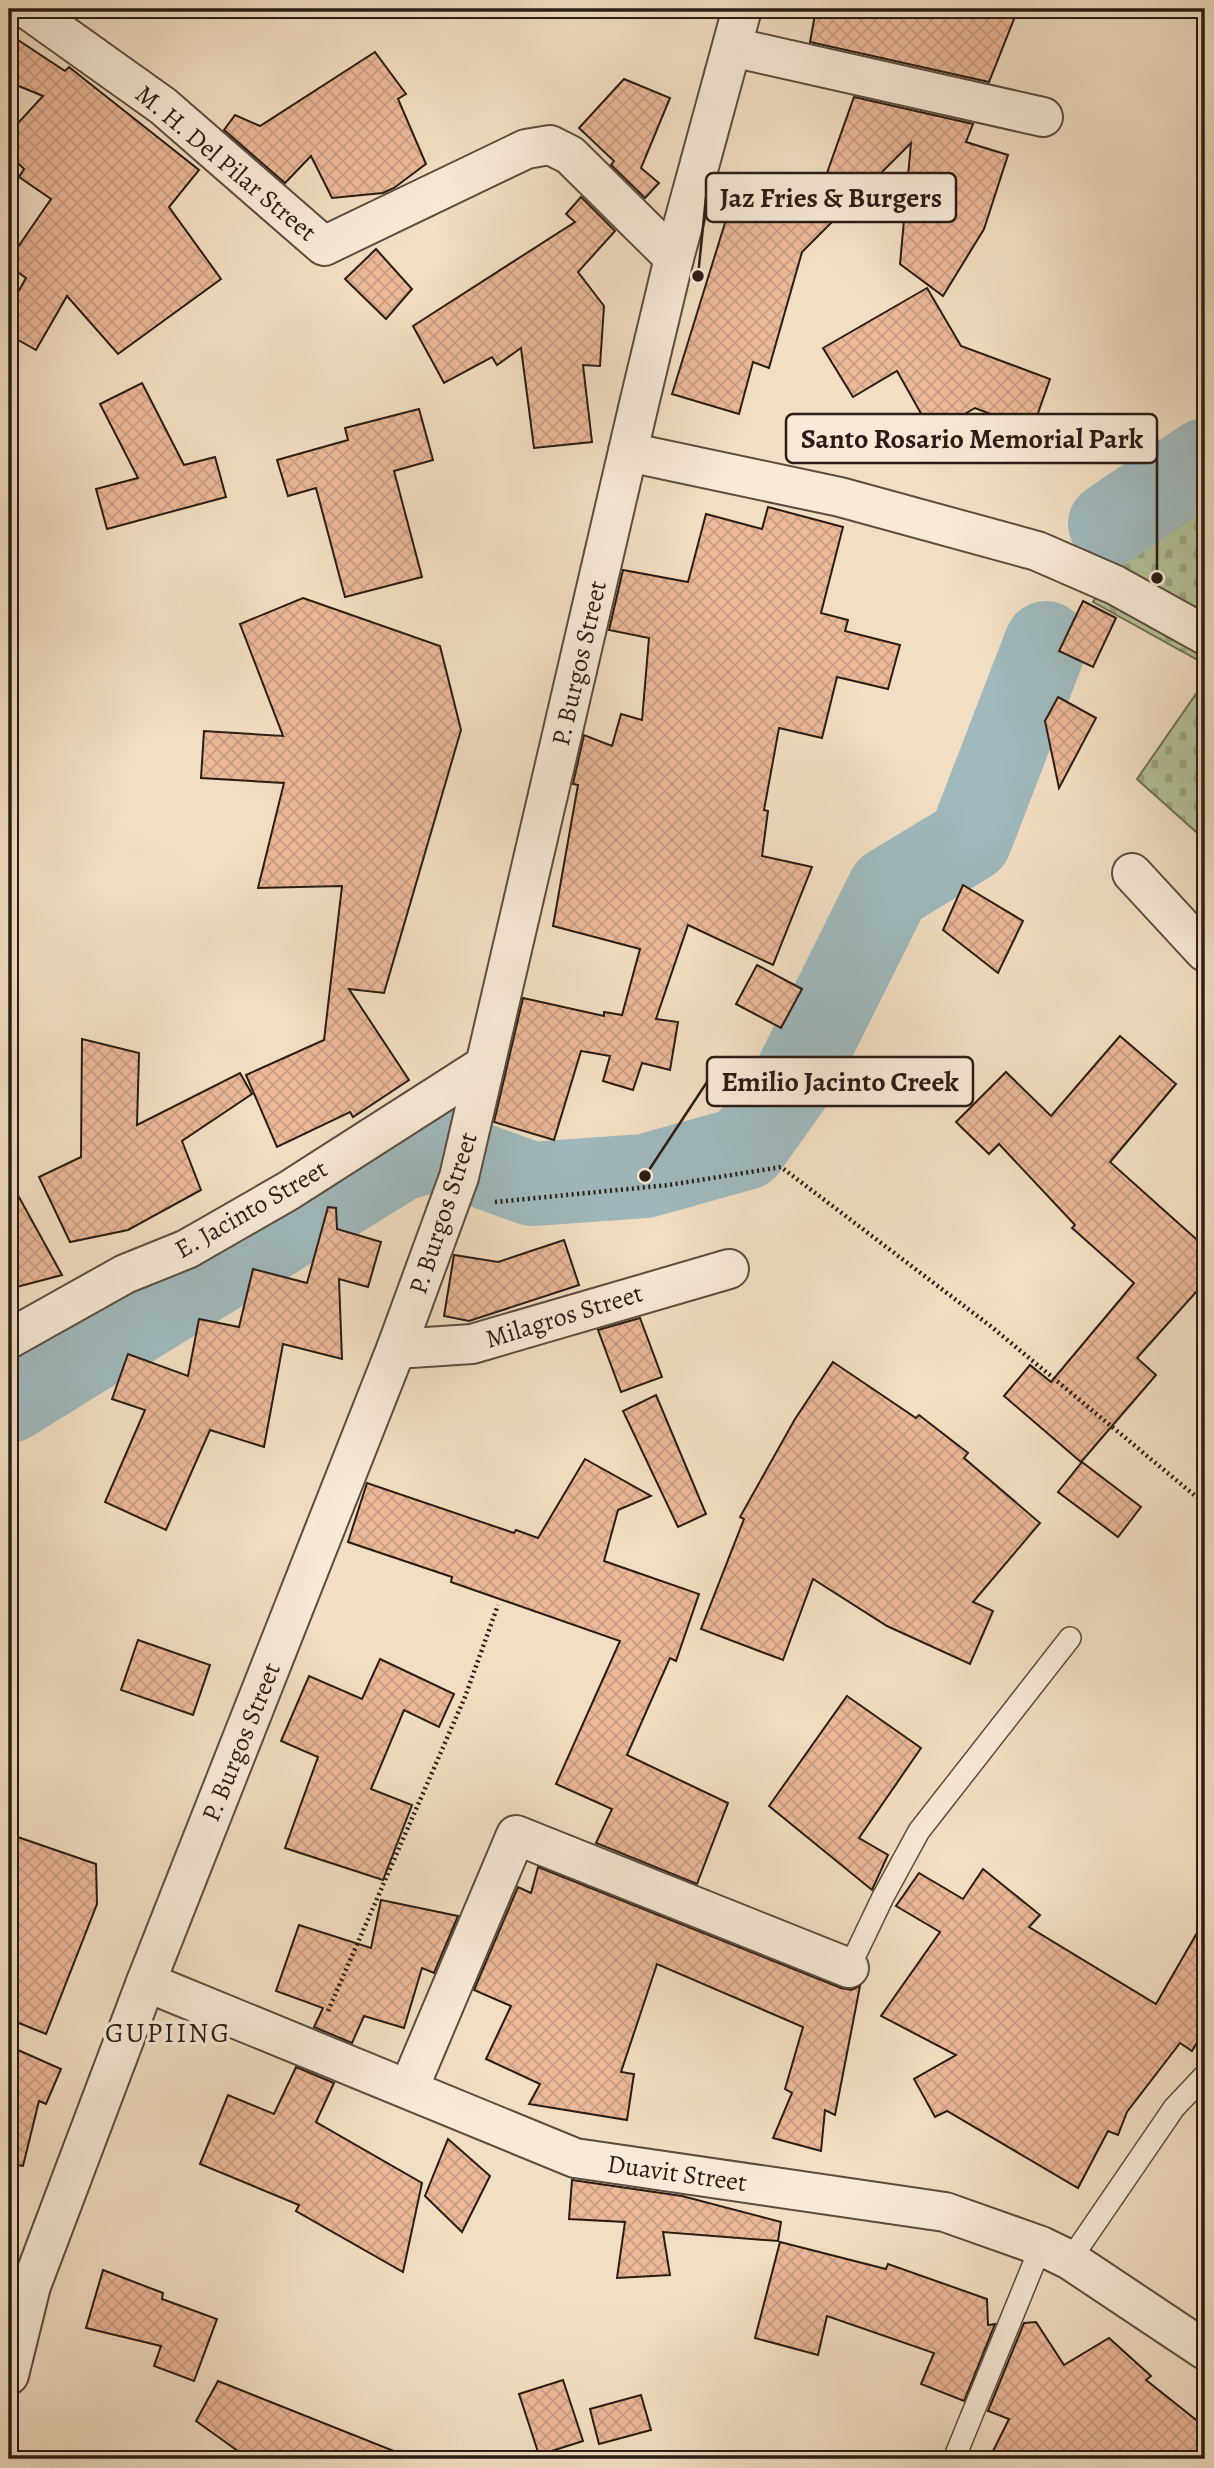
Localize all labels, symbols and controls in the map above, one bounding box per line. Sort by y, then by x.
street label: M. H. Del Pilar Street [128,77,324,249]
callout: Jaz Fries & Burgers [706,173,956,222]
text: Jaz Fries & Burgers [720,179,942,217]
callout: Santo Rosario Memorial Park [786,414,1157,463]
text: Santo Rosario Memorial Park [801,420,1144,458]
street label: P. Burgos Street [543,577,615,749]
callout: Emilio Jacinto Creek [707,1057,973,1106]
text: Emilio Jacinto Creek [721,1063,959,1101]
street label: P. Burgos Street [400,1127,486,1299]
street label: E. Jacinto Street [168,1151,334,1267]
street label: Milagros Street [481,1275,647,1357]
street label: P. Burgos Street [193,1657,289,1827]
district label: GUPIING [105,2014,231,2052]
street label: Duavit Street [605,2146,749,2200]

